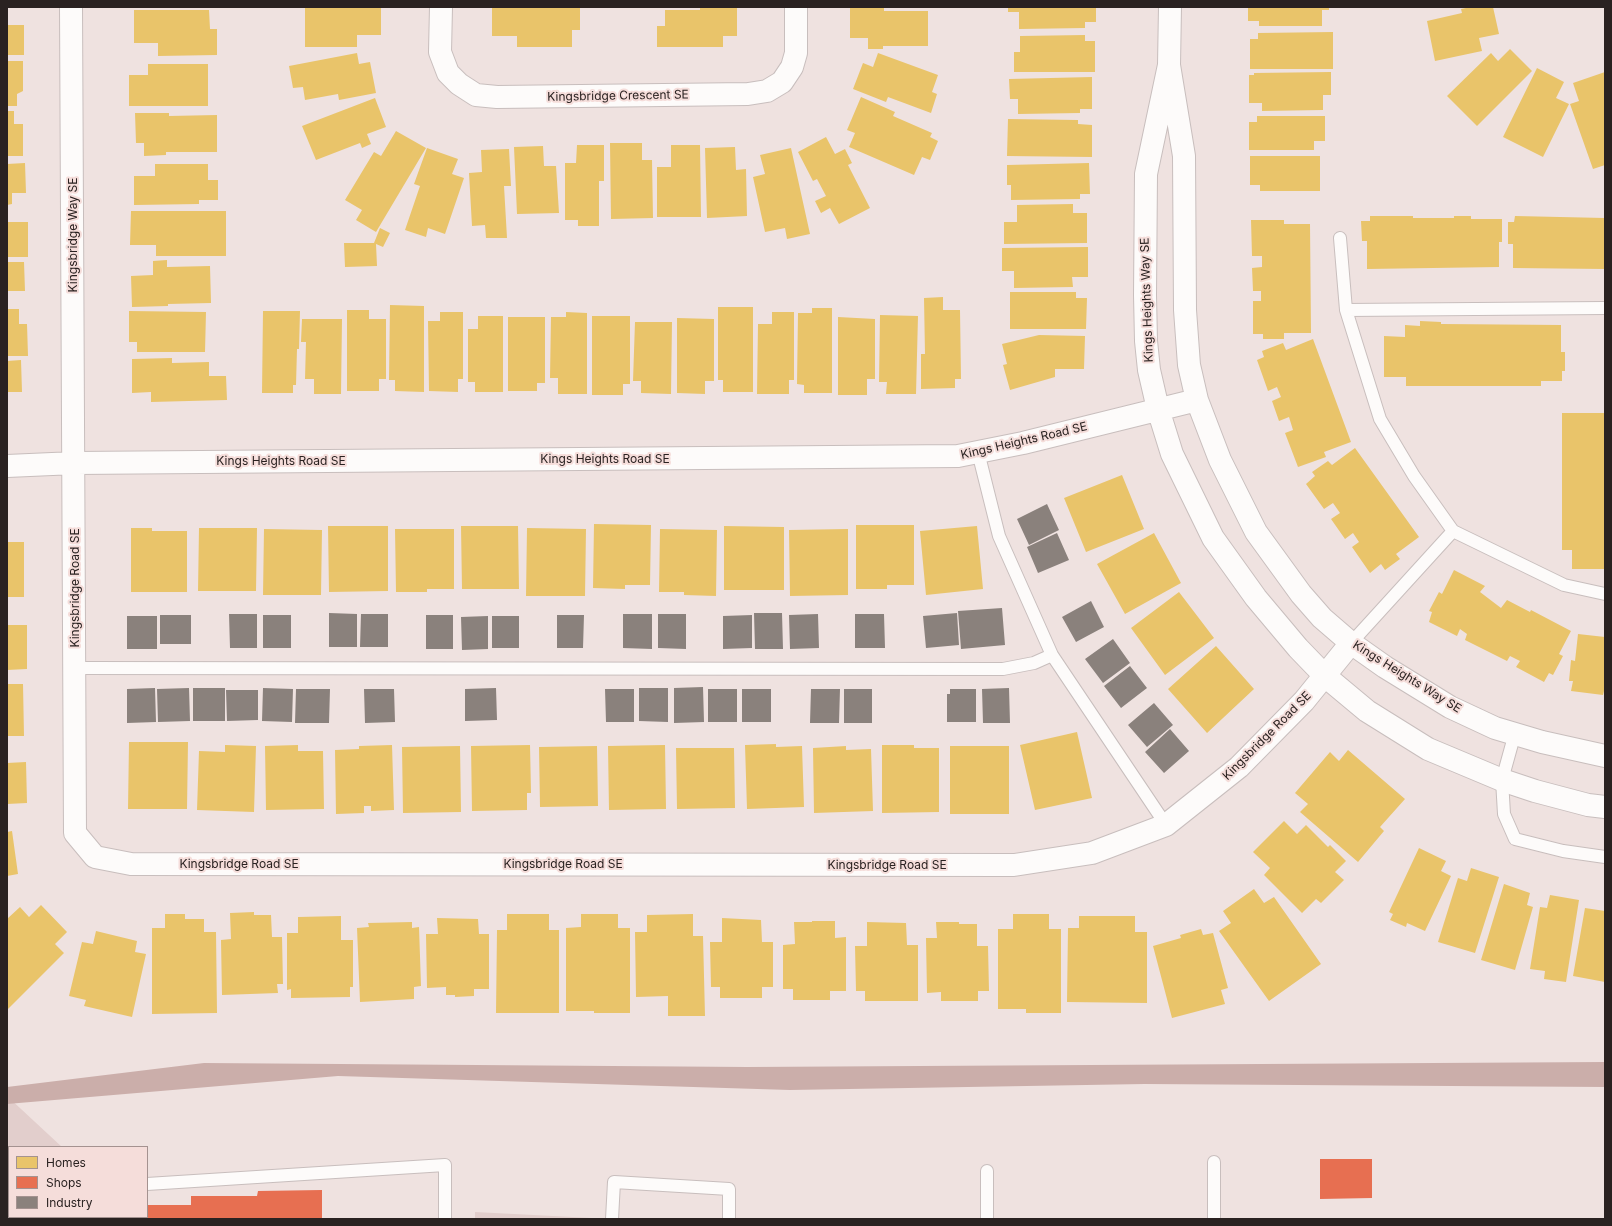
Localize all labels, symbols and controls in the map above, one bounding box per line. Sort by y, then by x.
street label: Kingsbridge Crescent SE [547,88,689,104]
street label: Kingsbridge Way SE [66,178,80,292]
street label: Kings Heights Way SE [1138,237,1156,363]
street label: Kings Heights Road SE [959,419,1089,463]
street label: Kings Heights Road SE [540,452,670,466]
street label: Kings Heights Road SE [216,454,346,468]
street label: Kingsbridge Road SE [68,528,82,648]
street label: Kings Heights Way SE [1350,638,1464,716]
street label: Kingsbridge Road SE [1220,689,1314,783]
street label: Kingsbridge Road SE [179,857,299,871]
street label: Kingsbridge Road SE [503,857,623,871]
street label: Kingsbridge Road SE [827,858,947,872]
legend [8,1146,148,1218]
text: Homes [46,1155,86,1170]
text: Shops [46,1175,82,1190]
text: Industry [46,1195,92,1210]

